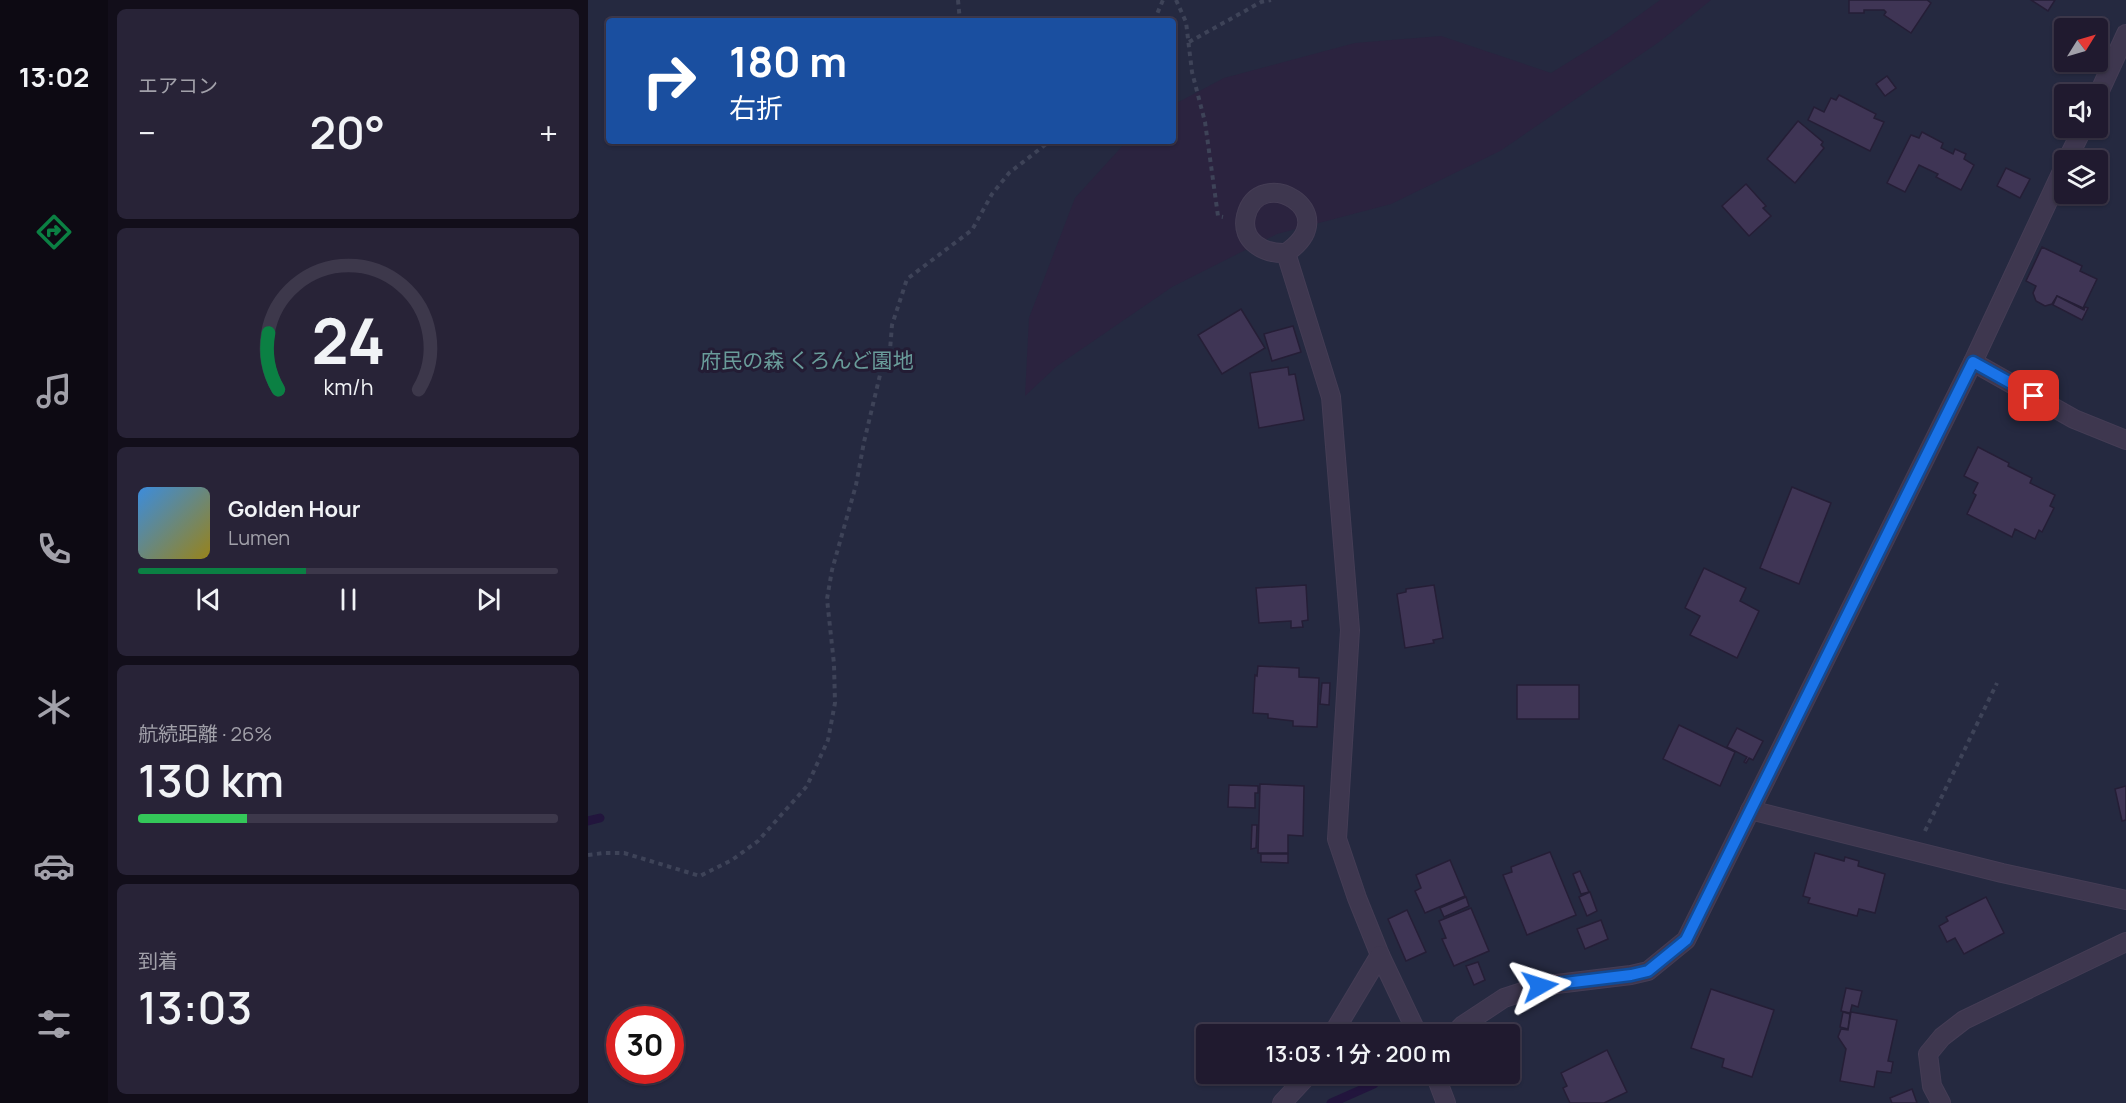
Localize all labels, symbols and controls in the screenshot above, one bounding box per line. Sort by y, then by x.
north arrow [2054,18,2108,72]
map controls [2054,18,2108,204]
text: 180 m [729,32,847,90]
icon: right [630,42,708,120]
text: 13:02 [19,58,89,95]
text: エアコン [138,72,218,99]
button: sound [2054,84,2108,138]
text: 右折 [729,89,783,126]
text: 20° [310,101,385,163]
text: − [138,110,156,155]
text: + [539,110,558,155]
button: layers [2054,150,2108,204]
icon: directions [33,211,75,253]
text: 24 [311,297,385,383]
park label: 府民の森 くろんど園地 [700,346,914,374]
icon: music [33,370,75,412]
pin [2008,370,2059,421]
text: km/h [323,372,373,401]
icon: arrive [2017,379,2050,412]
text: Golden Hour [228,494,361,524]
text: Lumen [228,524,290,551]
icon: phone [33,528,75,570]
icon: previous [192,583,225,616]
icon: pause [332,583,365,616]
icon: next [472,583,505,616]
icon: climate [33,686,75,728]
text: 航続距離 · 26% [138,720,272,747]
text: 130 km [138,749,284,811]
icon: car [33,845,75,887]
text: 到着 [138,947,178,974]
position arrow [1508,954,1572,1018]
text: 13:03 [138,976,252,1038]
icon: filters [33,1003,75,1045]
speed limit sign: 30 [606,1006,684,1084]
text: 13:03 · 1 分 · 200 m [1265,1039,1451,1069]

